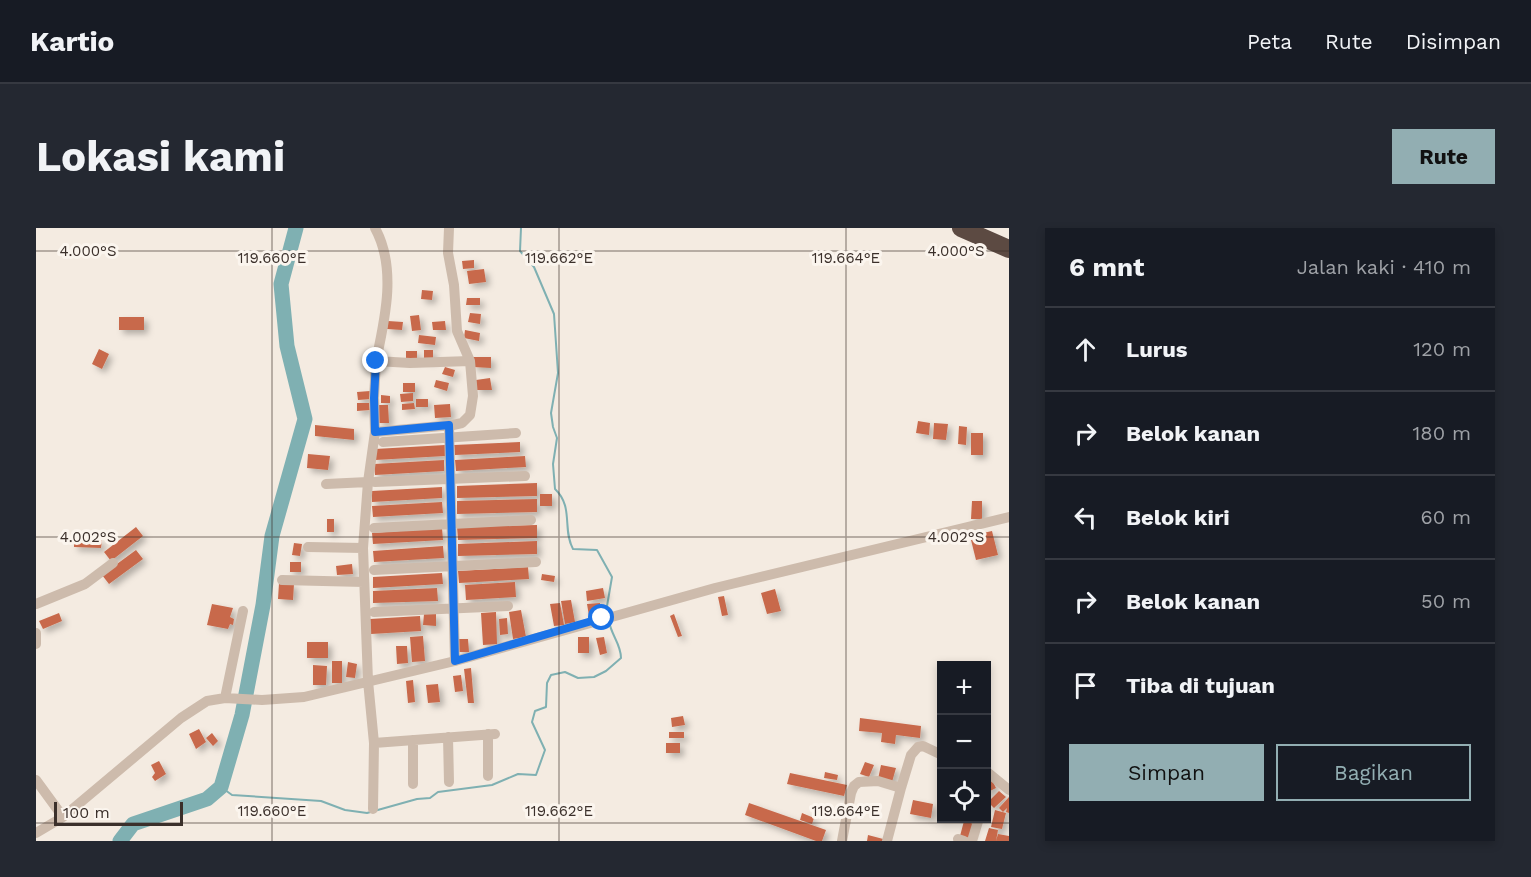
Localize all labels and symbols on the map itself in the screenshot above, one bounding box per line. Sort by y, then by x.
text: 4.000°S [59,242,117,260]
text: 4.000°S [927,242,985,260]
text: 119.660°E [238,249,306,267]
text: 119.662°E [525,249,593,267]
text: 119.664°E [812,249,880,267]
route end [362,347,388,373]
text: 4.002°S [60,528,116,546]
text: 4.002°S [928,528,984,546]
route start [588,604,614,630]
scale bar [54,799,183,826]
text: 119.660°E [238,802,306,820]
text: 119.662°E [525,802,593,820]
text: 119.664°E [812,802,880,820]

